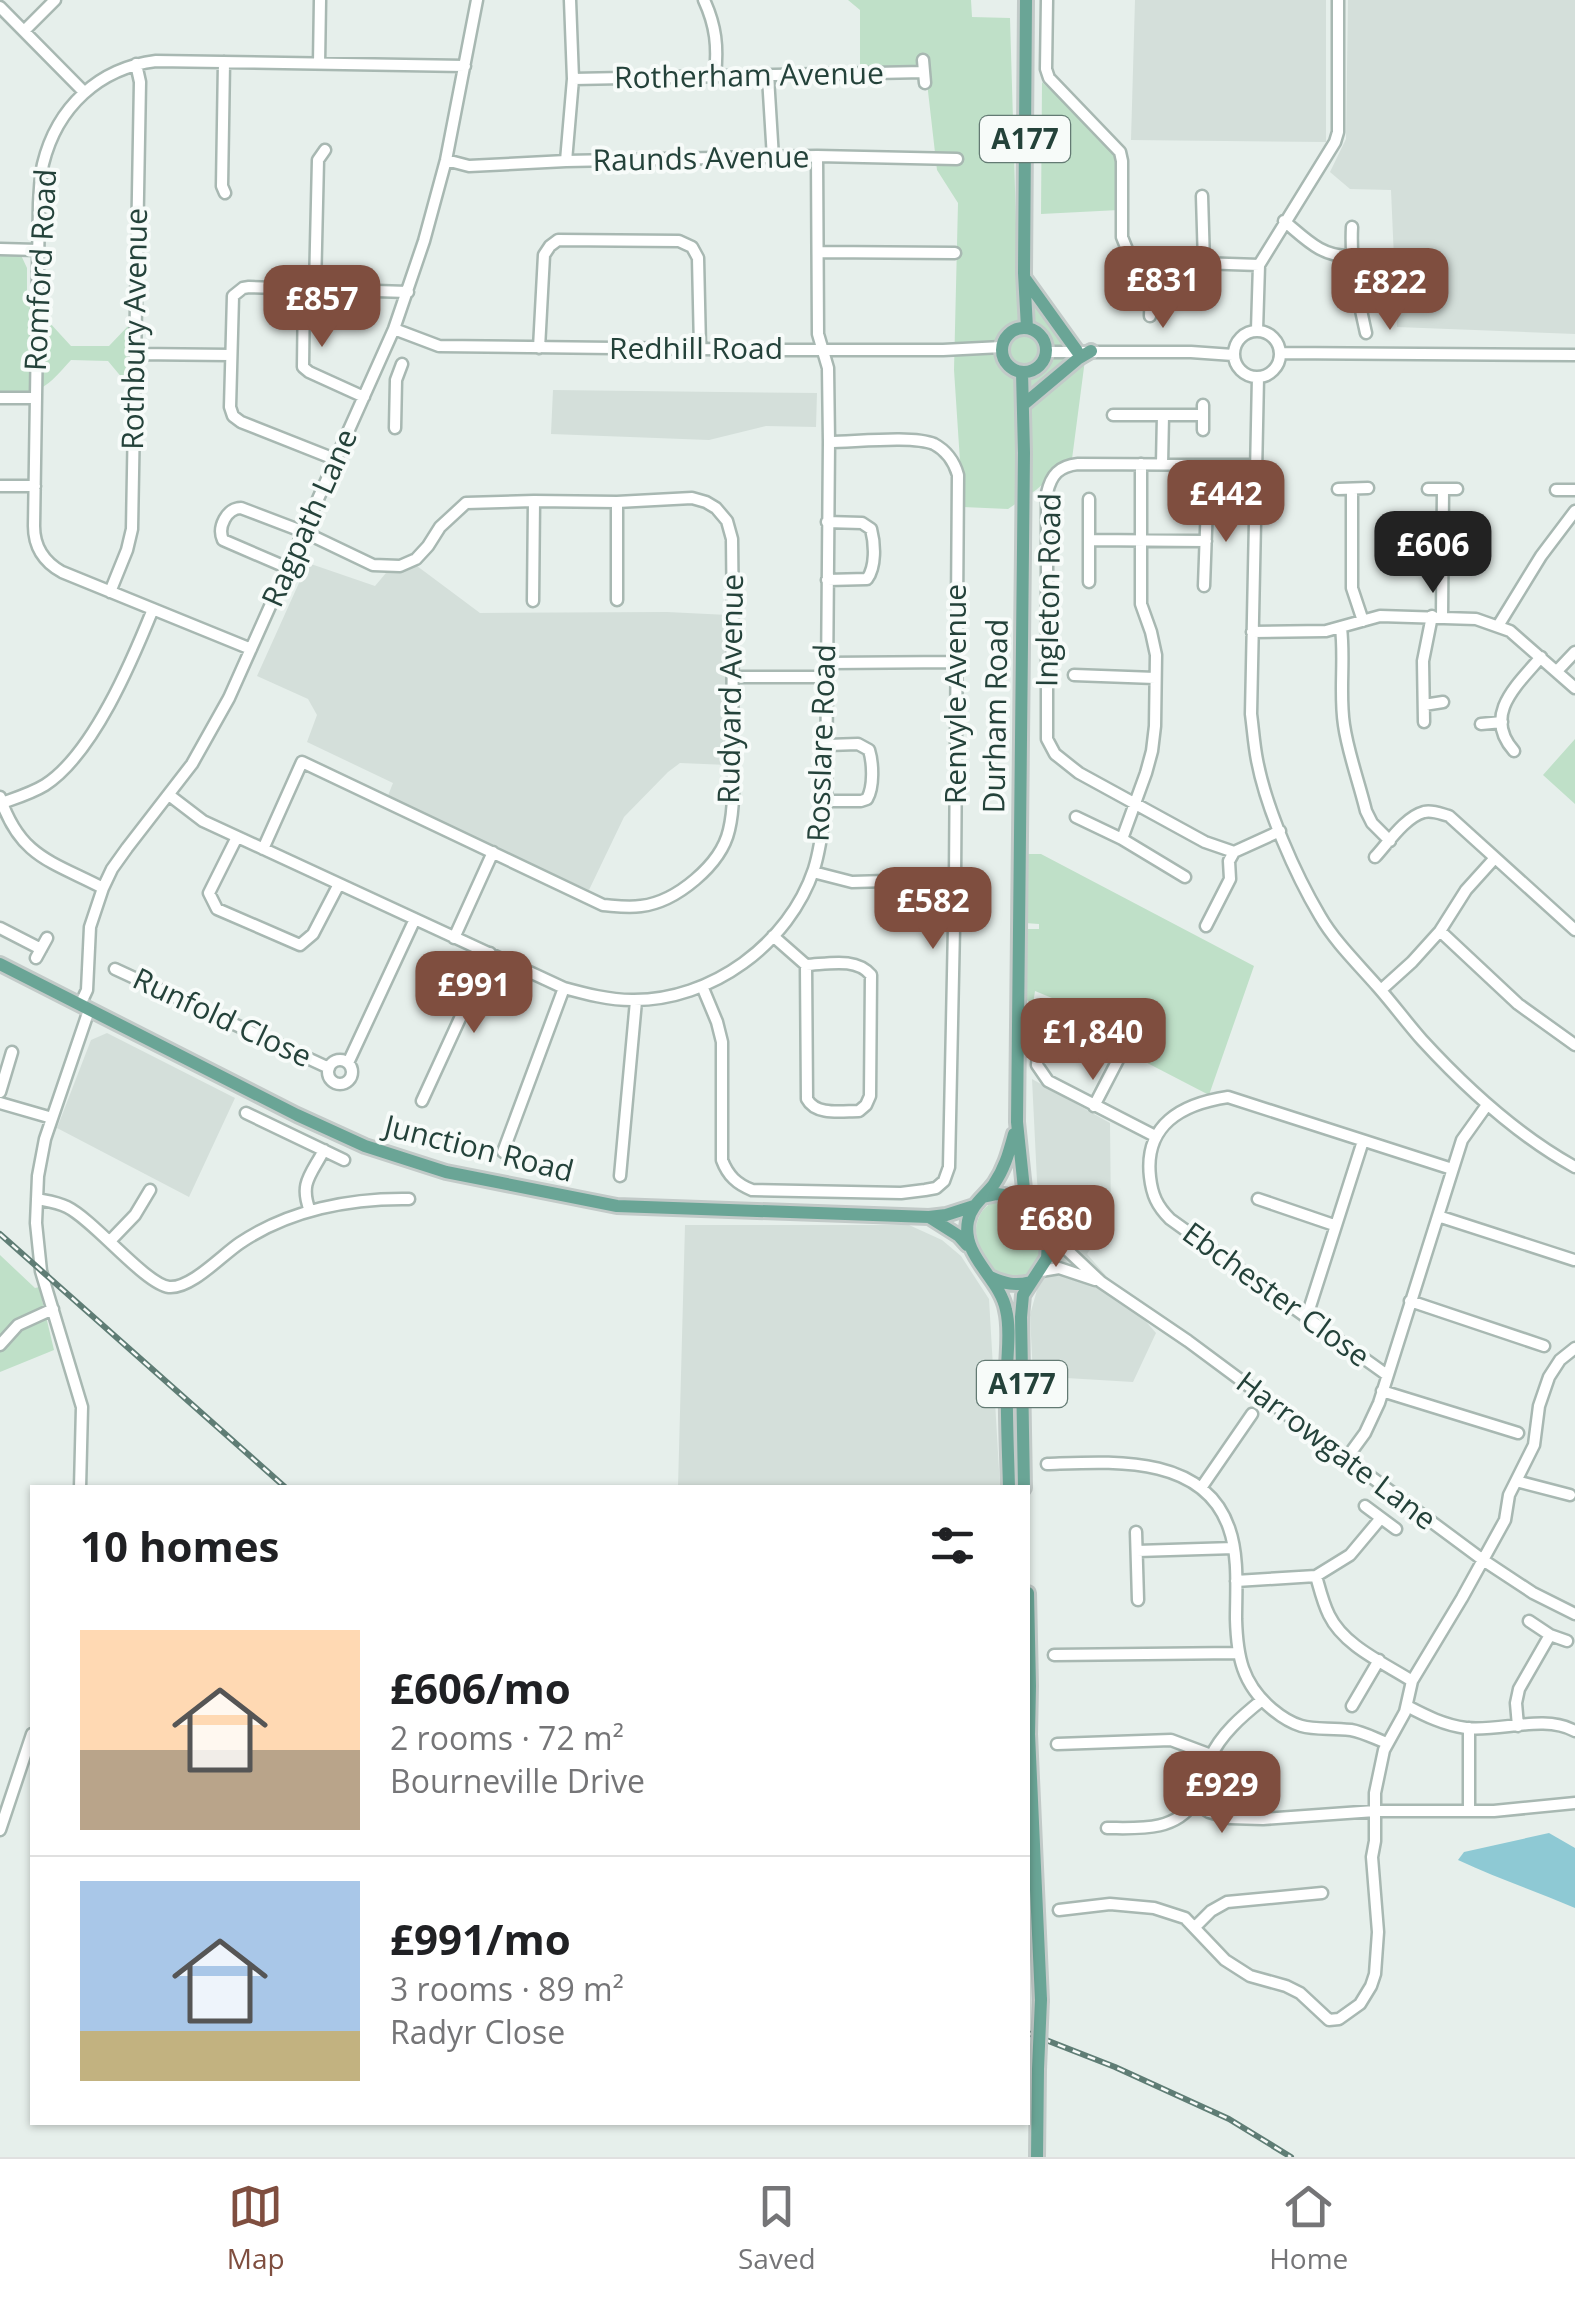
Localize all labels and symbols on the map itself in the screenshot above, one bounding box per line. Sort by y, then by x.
street label: Rotherham Avenue [614,52,884,97]
road number: A177 [980,116,1070,162]
street label: Raunds Avenue [592,135,810,180]
street label: Romford Road [14,168,65,372]
street label: Rothbury Avenue [111,208,156,450]
pin: £831 [1104,246,1222,331]
pin: £822 [1331,248,1449,333]
pin: £857 [263,265,381,350]
street label: Redhill Road [609,327,783,368]
street label: Ragpath Lane [251,422,366,613]
pin: £442 [1167,460,1285,545]
street label: Ingleton Road [1025,493,1070,687]
pin: £606 [1374,511,1492,596]
street label: Rudyard Avenue [707,574,752,804]
street label: Renvyle Avenue [934,584,975,804]
street label: Durham Road [972,618,1017,814]
street label: Rosslare Road [797,643,844,843]
pin: £582 [874,867,992,952]
pin: £991 [415,951,533,1036]
street label: Runfold Close [127,957,319,1076]
pin: £1,840 [1012,998,1174,1083]
street label: Junction Road [378,1104,578,1191]
pin: £680 [997,1185,1115,1270]
street label: Ebchester Close [1175,1212,1379,1376]
road number: A177 [977,1361,1067,1407]
street label: Harrowgate Lane [1229,1361,1445,1539]
pin: £929 [1163,1751,1281,1836]

